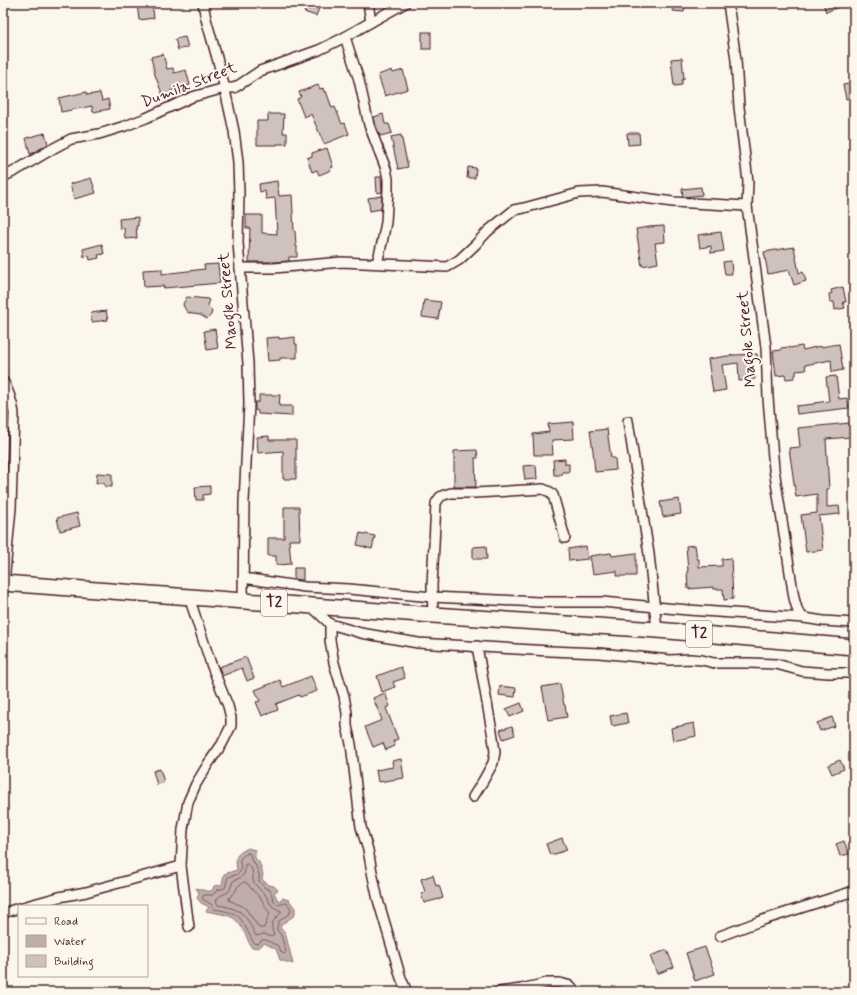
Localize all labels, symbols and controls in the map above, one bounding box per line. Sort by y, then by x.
street label: Dumila Street [138,57,240,113]
street label: Maogle Street [213,251,244,350]
street label: Magole Street [732,289,763,388]
road number: T2 [261,590,287,616]
road number: T2 [686,621,712,647]
legend [18,905,148,977]
text: Road [54,914,78,930]
text: Water [54,934,86,950]
text: Building [54,954,94,971]

